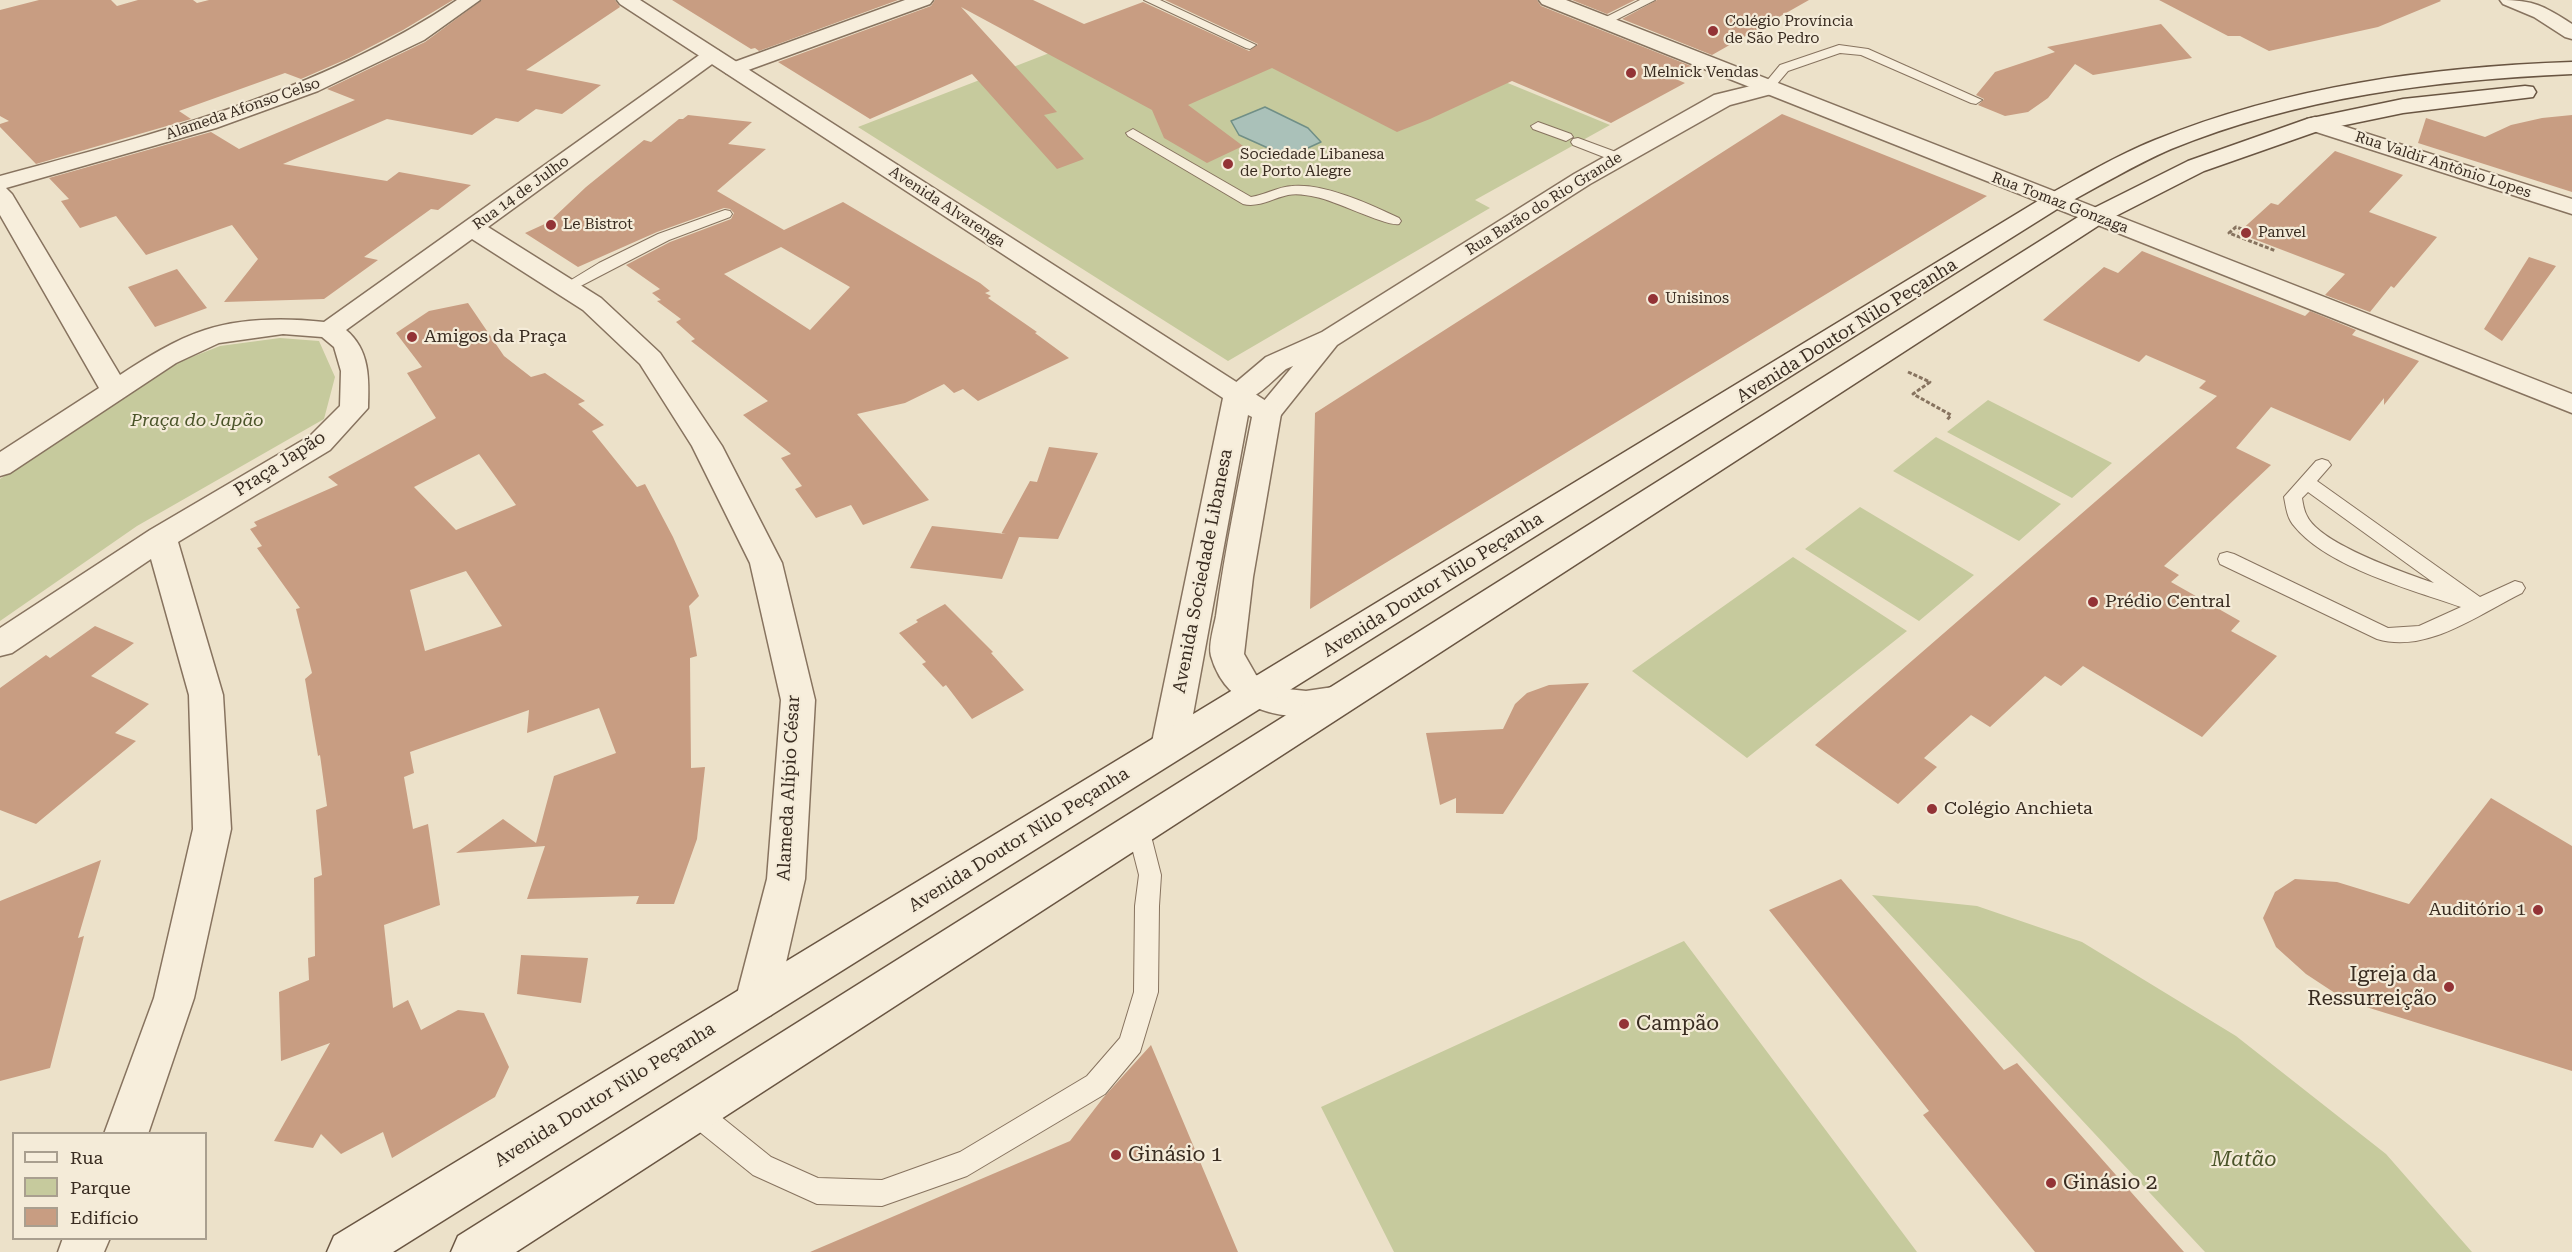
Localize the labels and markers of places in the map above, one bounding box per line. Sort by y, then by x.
place label: Colégio Província de São Pedro [1725,13,1853,48]
marker: Colégio Província de São Pedro [1706,24,1720,38]
place label: Melnick Vendas [1643,64,1758,82]
marker: Melnick Vendas [1624,66,1638,80]
place label: Sociedade Libanesa de Porto Alegre [1240,146,1384,181]
marker: Sociedade Libanesa de Porto Alegre [1221,157,1235,171]
place label: Le Bistrot [563,216,633,234]
marker: Le Bistrot [544,218,558,232]
place label: Panvel [2258,224,2306,242]
marker: Panvel [2239,226,2253,240]
place label: Unisinos [1665,290,1729,308]
marker: Unisinos [1646,292,1660,306]
place label: Amigos da Praça [424,326,567,348]
marker: Amigos da Praça [405,330,419,344]
place label: Prédio Central [2105,591,2230,613]
marker: Prédio Central [2086,595,2100,609]
place label: Colégio Anchieta [1944,798,2093,820]
marker: Colégio Anchieta [1925,802,1939,816]
place label: Auditório 1 [2429,899,2526,921]
marker: Auditório 1 [2531,903,2545,917]
place label: Igreja da Ressurreição [2307,962,2437,1012]
marker: Igreja da Ressurreição [2442,980,2456,994]
place label: Campão [1636,1011,1719,1037]
marker: Campão [1617,1017,1631,1031]
place label: Ginásio 1 [1128,1142,1222,1168]
marker: Ginásio 1 [1109,1148,1123,1162]
place label: Ginásio 2 [2063,1170,2157,1196]
marker: Ginásio 2 [2044,1176,2058,1190]

